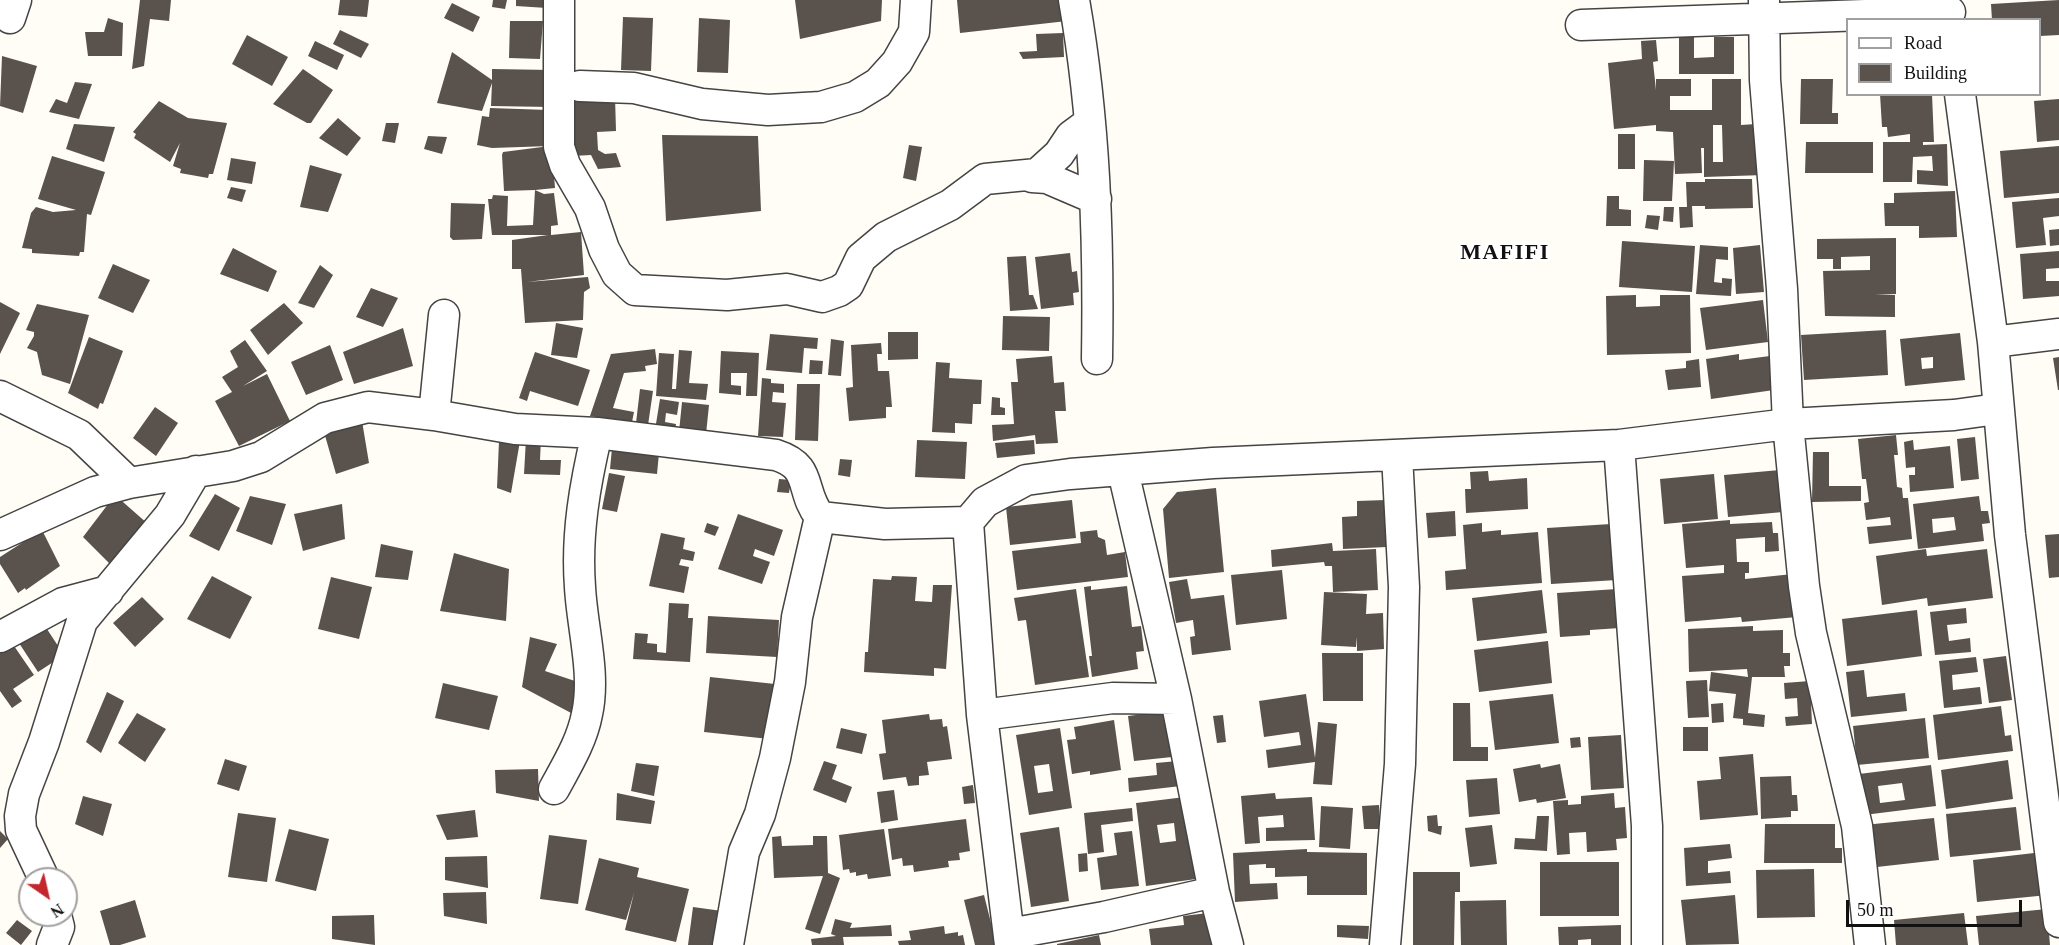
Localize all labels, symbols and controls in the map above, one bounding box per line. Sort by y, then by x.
legend [1846,18,2041,96]
text: Road [1904,33,1942,53]
text: Building [1904,63,1967,83]
district label: MAFIFI [1460,240,1550,266]
north arrow [18,867,78,927]
scale bar [1849,888,2024,926]
text: N [48,900,67,921]
text: 50 m [1857,900,1894,920]

